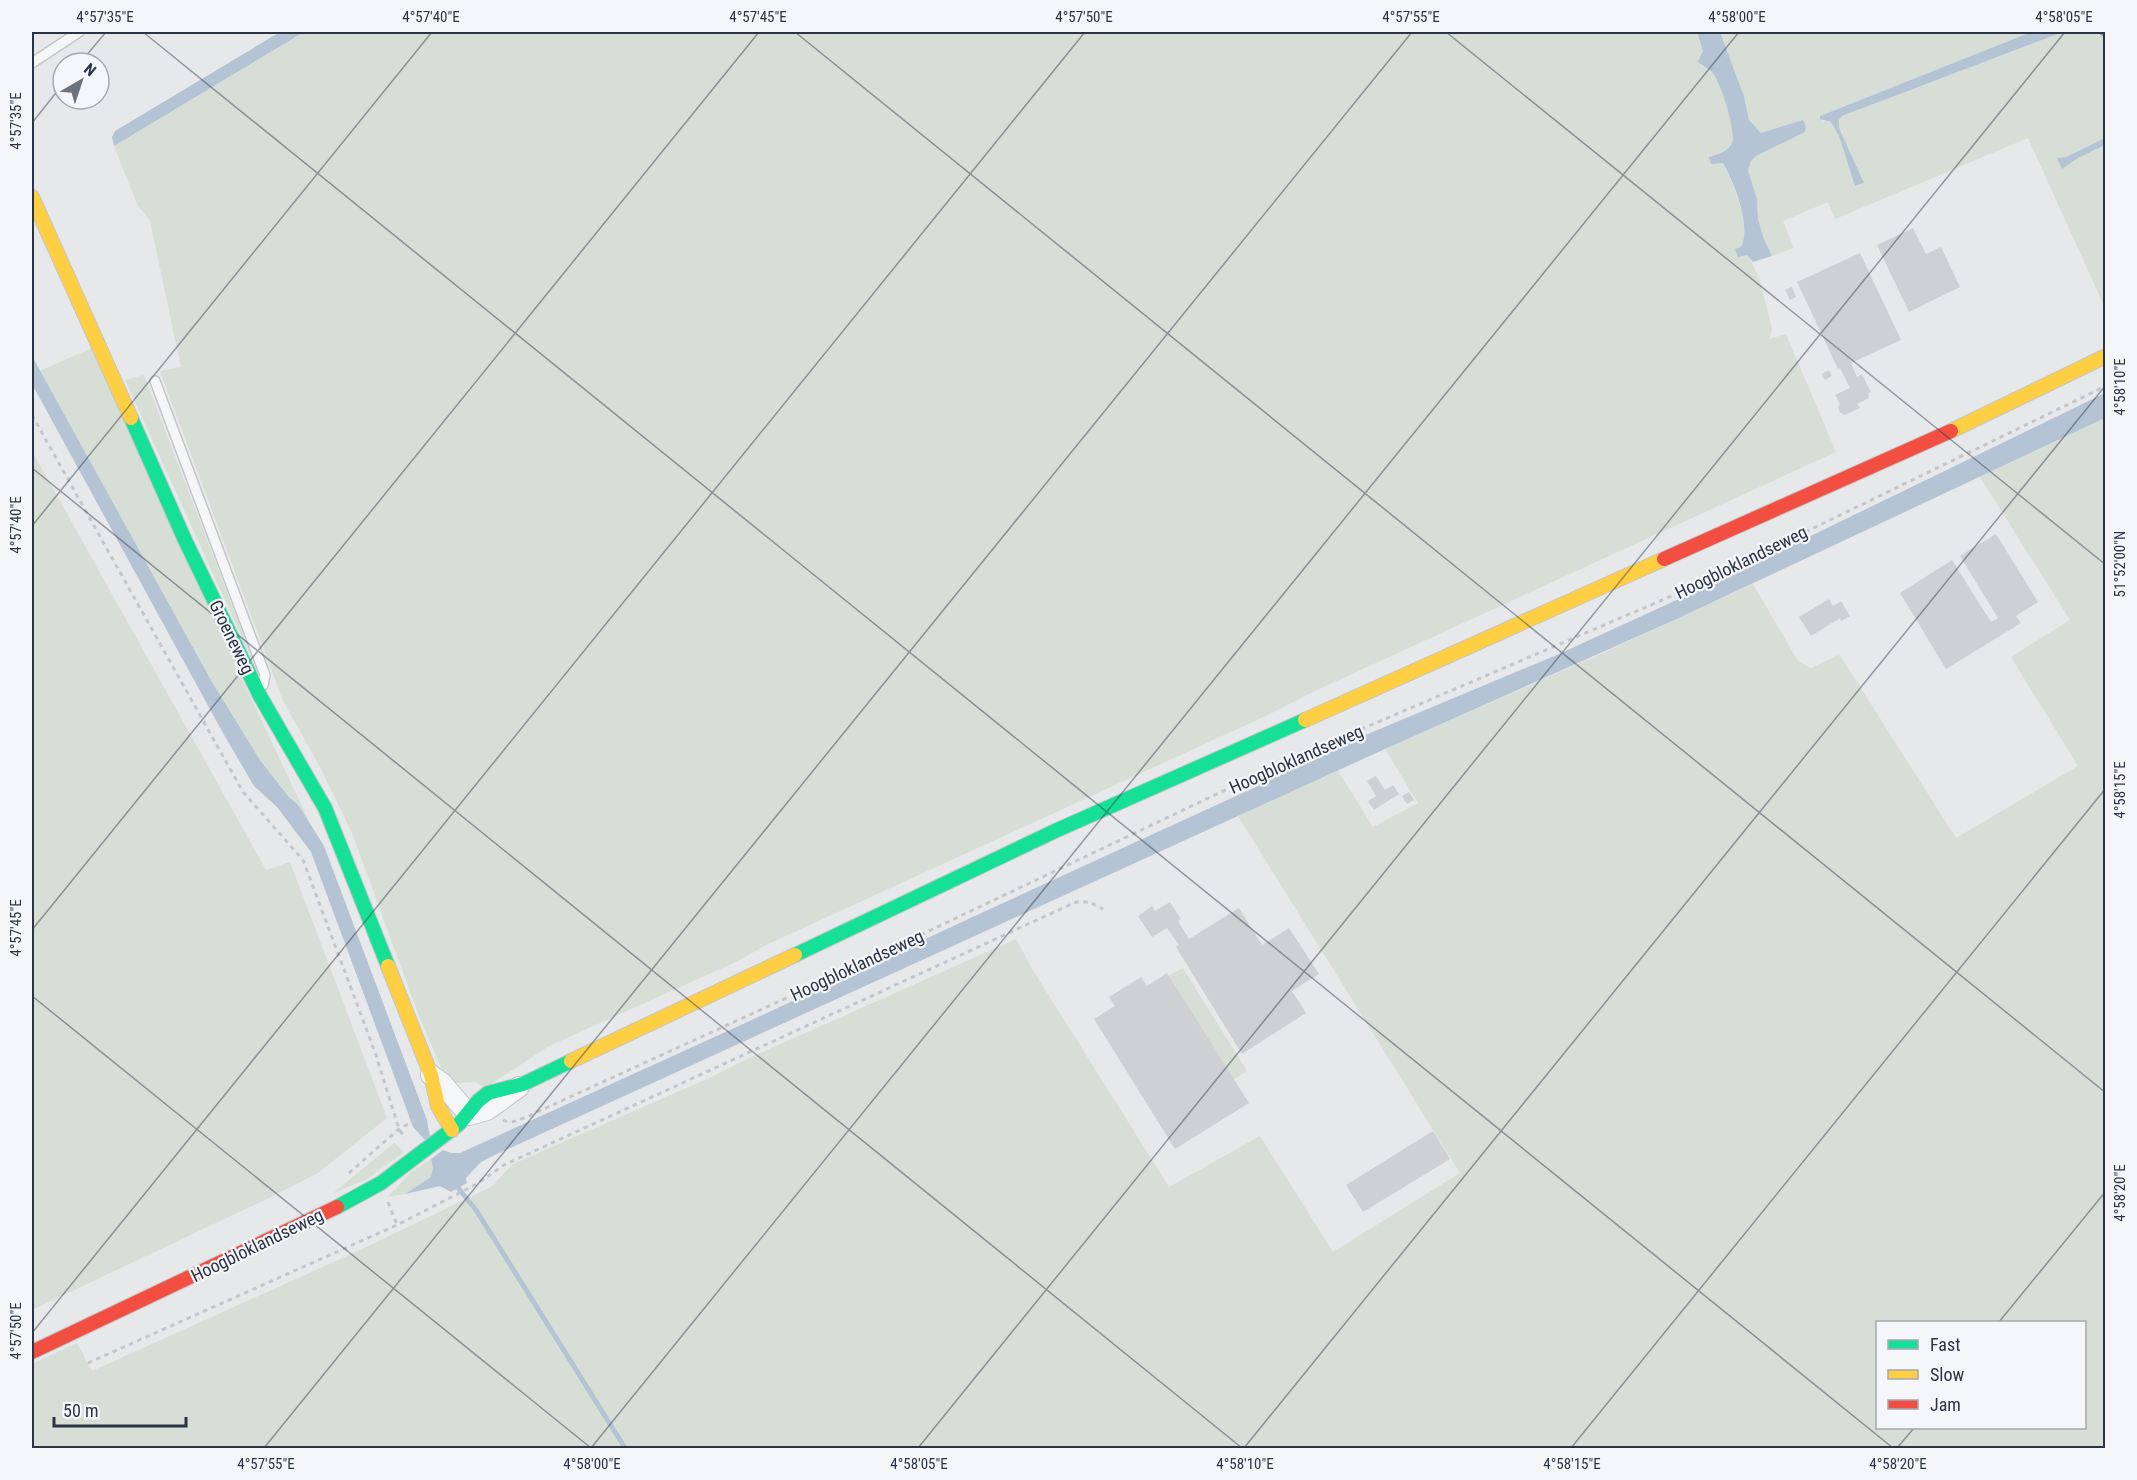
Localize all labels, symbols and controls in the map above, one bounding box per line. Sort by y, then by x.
text: 4°57'35"E [76,8,134,26]
text: 4°57'40"E [402,8,460,26]
text: 4°57'45"E [729,8,787,26]
text: 4°57'50"E [1055,8,1113,26]
text: 4°57'55"E [1382,8,1440,26]
text: 4°58'00"E [1708,8,1766,26]
text: 4°58'05"E [2035,8,2093,26]
north arrow [51,51,111,111]
text: N [80,59,100,80]
text: 4°57'35"E [7,92,25,150]
text: 4°58'10"E [2111,358,2129,416]
text: 4°57'40"E [7,496,25,554]
street label: Hoogbloklandseweg [1672,521,1810,603]
text: 51°52'00"N [2111,531,2129,597]
street label: Groeneweg [205,597,259,677]
street label: Hoogbloklandseweg [1226,720,1366,798]
text: 4°58'15"E [2111,761,2129,819]
text: 4°57'45"E [7,899,25,957]
street label: Hoogbloklandseweg [787,925,927,1005]
text: 4°58'20"E [2111,1164,2129,1222]
street label: Hoogbloklandseweg [188,1204,326,1286]
text: 4°57'50"E [7,1302,25,1360]
legend [1876,1321,2086,1429]
text: Fast [1930,1334,1961,1355]
text: Slow [1930,1364,1965,1385]
scale bar [54,1390,186,1428]
text: Jam [1930,1394,1961,1415]
text: 50 m [63,1400,98,1421]
text: 4°57'55"E [237,1455,295,1473]
text: 4°58'00"E [563,1455,621,1473]
text: 4°58'05"E [890,1455,948,1473]
text: 4°58'10"E [1216,1455,1274,1473]
text: 4°58'15"E [1543,1455,1601,1473]
text: 4°58'20"E [1869,1455,1927,1473]

